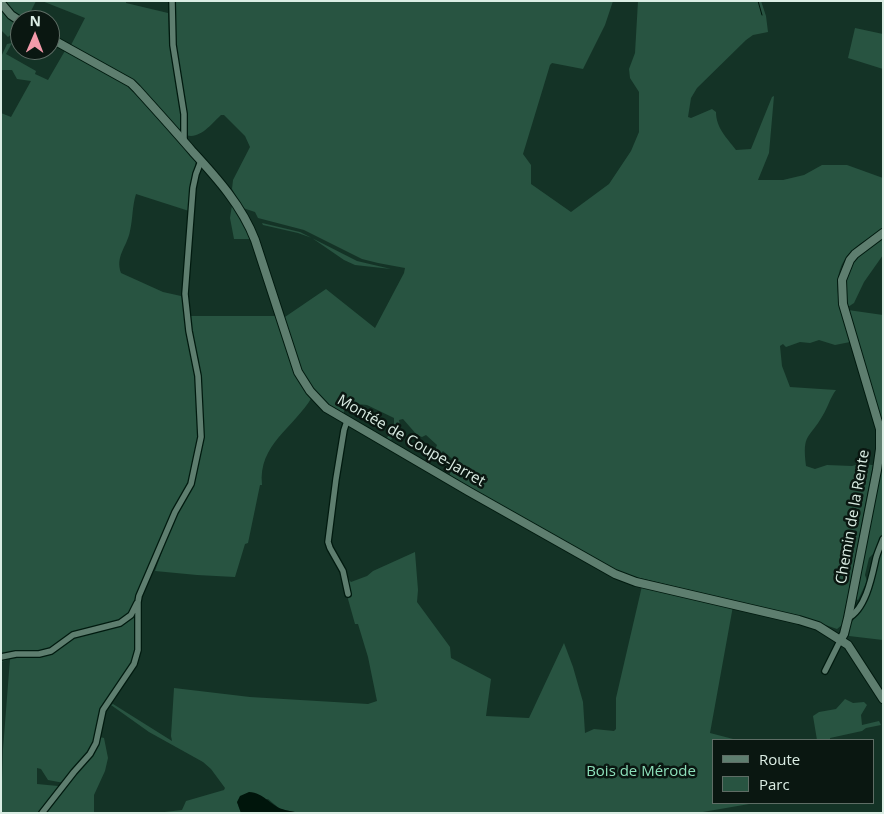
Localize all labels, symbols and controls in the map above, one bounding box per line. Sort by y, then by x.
north arrow [10,10,60,60]
text: N [29,11,41,30]
street label: Montée de Coupe-Jarret [334,391,488,491]
street label: Chemin de la Rente [832,448,874,586]
legend [712,739,874,804]
text: Route [759,749,800,769]
park label: Bois de Mérode [586,763,696,781]
text: Parc [759,774,790,794]

